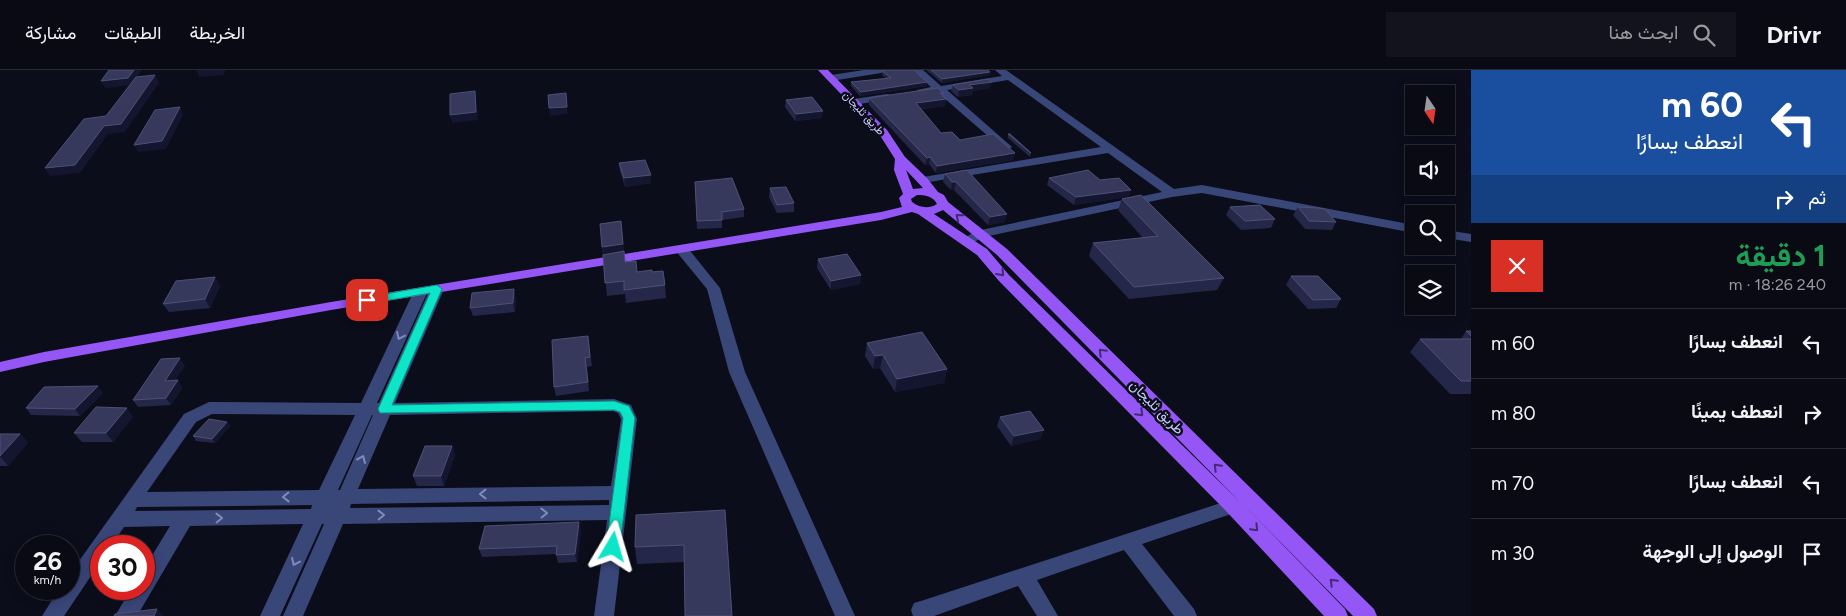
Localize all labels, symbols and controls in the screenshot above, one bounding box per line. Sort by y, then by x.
search box [1386,12,1736,57]
text: Drivr [1766,20,1821,49]
text: ابحث هنا [1608,21,1678,44]
icon: search [1690,21,1718,49]
text: مشاركة [25,22,76,44]
text: الطبقات [104,22,161,44]
text: الخريطة [189,22,245,44]
text: 60 m [1661,84,1743,126]
north arrow [1405,85,1455,135]
map controls [1405,85,1455,315]
street label: طريق ثليجان [840,89,887,138]
icon: left [1761,90,1826,155]
text: انعطف يسارًا [1636,128,1743,155]
button: sound [1405,145,1455,195]
icon: right [1770,185,1798,213]
text: ثم [1808,186,1826,209]
button: search [1405,205,1455,255]
one-way arrow [956,214,965,223]
text: 1 دقيقة [1735,237,1826,274]
button: close [1491,240,1543,292]
button: layers [1405,265,1455,315]
one-way arrow [995,268,1004,277]
text: 240 m · 18:26 [1729,275,1826,294]
pin [346,279,388,321]
icon: arrive [353,286,381,314]
one-way arrow [396,330,406,339]
text: انعطف يسارًا [1689,330,1783,353]
icon: left [1798,330,1826,358]
text: 60 m [1491,332,1535,355]
one-way arrow [1099,349,1108,358]
street label: طريق ثليجان [1126,377,1187,438]
text: انعطف يمينًا [1691,400,1783,423]
icon: right [1798,400,1826,428]
text: 80 m [1491,402,1536,425]
one-way arrow [1134,407,1143,416]
one-way arrow [356,455,367,464]
one-way arrow [1214,464,1223,473]
text: انعطف يسارًا [1689,470,1783,493]
icon: left [1798,470,1826,498]
text: 70 m [1491,472,1534,495]
one-way arrow [479,489,487,499]
one-way arrow [282,492,290,503]
one-way arrow [540,508,548,518]
one-way arrow [378,510,386,520]
one-way arrow [215,512,223,523]
position arrow [586,520,638,572]
one-way arrow [1249,523,1258,532]
speed limit sign: 30 [90,535,155,600]
text: الوصول إلى الوجهة [1643,540,1783,563]
icon: arrive [1798,540,1826,568]
text: 30 m [1491,542,1534,565]
text: 26 [33,546,62,576]
one-way arrow [291,557,301,566]
text: km/h [34,573,61,587]
one-way arrow [1329,578,1338,587]

